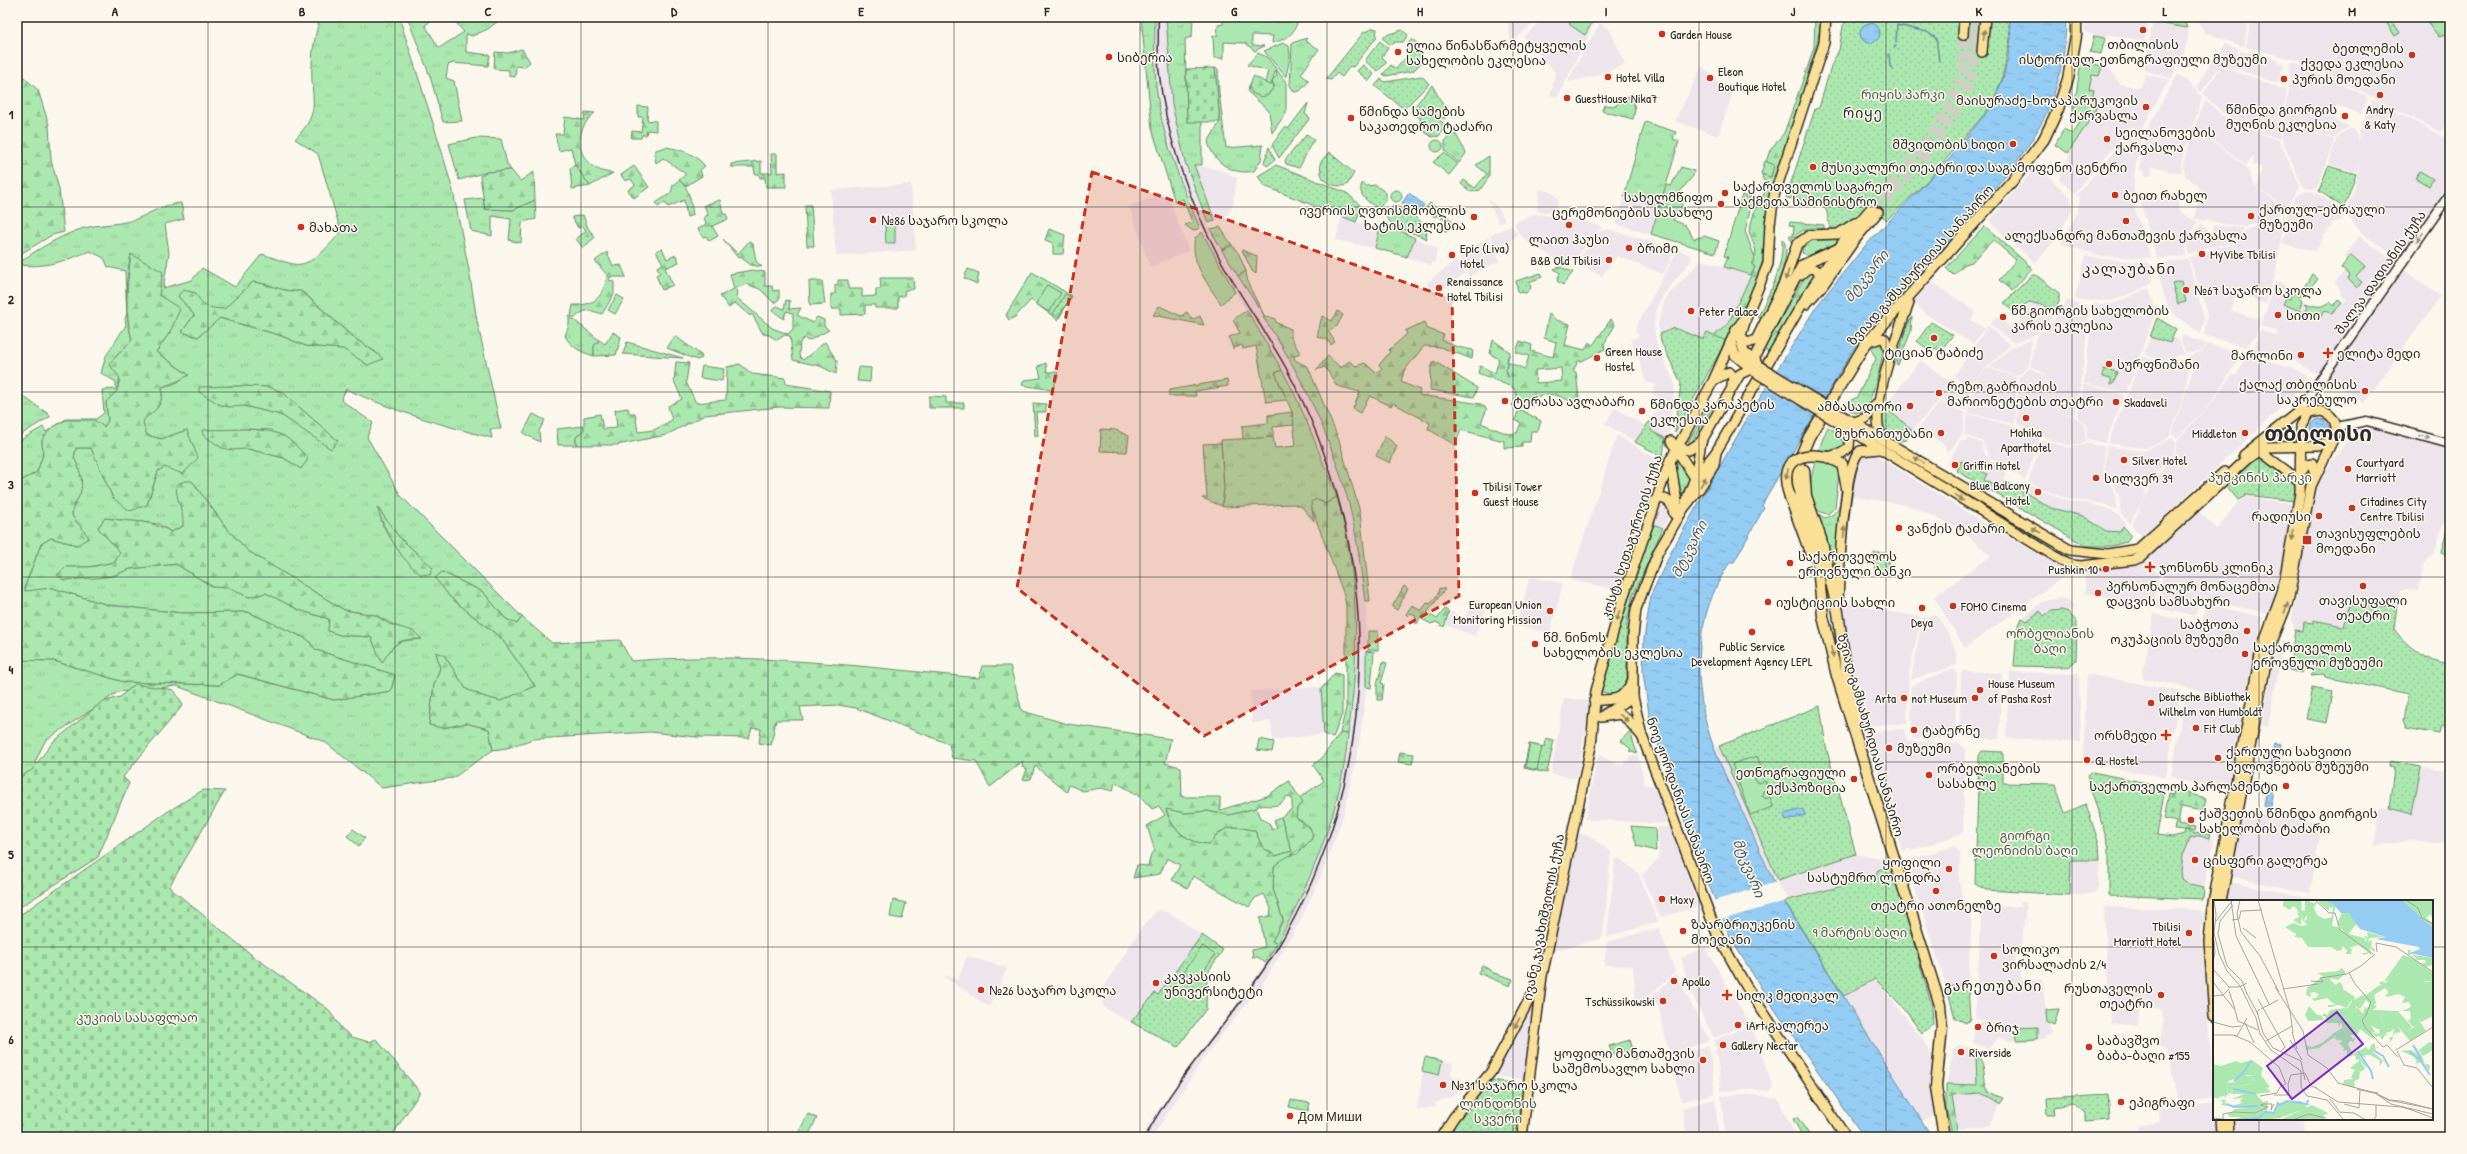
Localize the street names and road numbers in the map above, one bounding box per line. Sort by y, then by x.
street label: ზვიად გამსახურდიას სანაპირო [1843,181,1997,349]
street label: შალვა დადიანის ქუჩა [2330,206,2430,338]
street label: კოსტა ხეთაგუროვის ქუჩა [1596,452,1666,622]
street label: ზვიად გამსახურდიას სანაპირო [1833,631,1909,839]
street label: ნოე ჟორდანიას სანაპირო [1643,714,1719,886]
street label: ივანე ჯავახიშვილის ქუჩა [1518,832,1568,1002]

